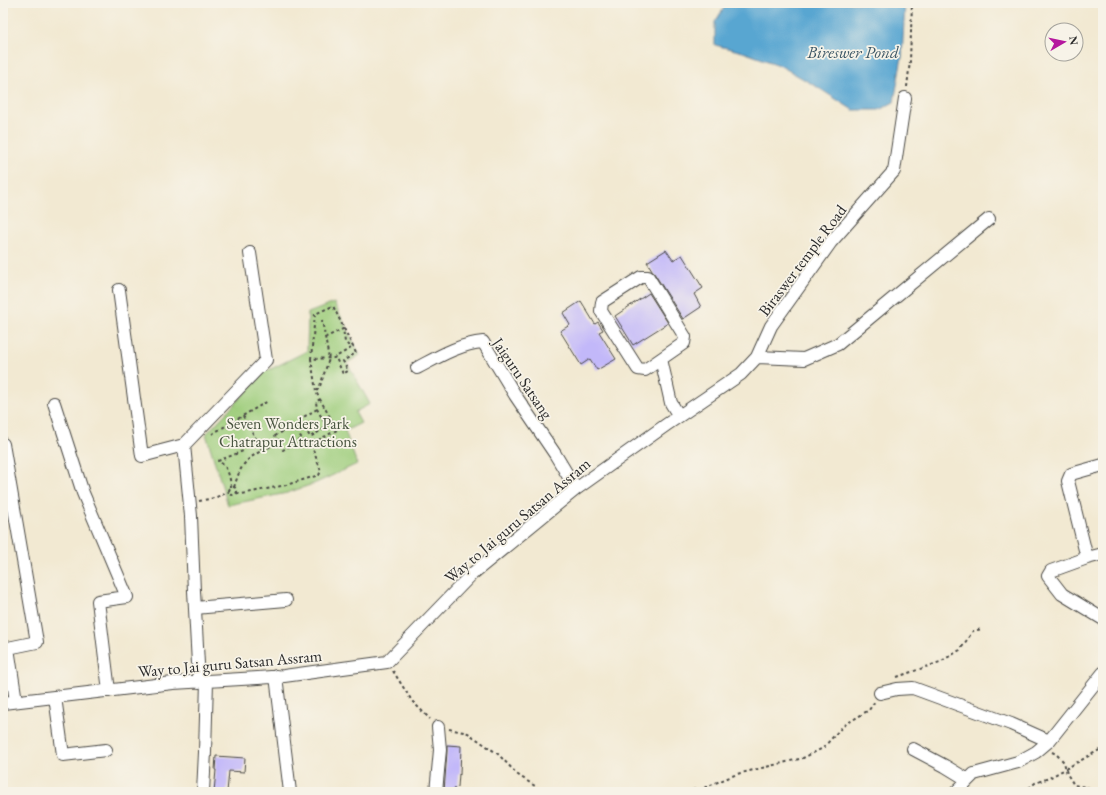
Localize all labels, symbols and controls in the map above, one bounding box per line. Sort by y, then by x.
north arrow [1044,22,1084,62]
text: N [1066,35,1082,46]
water label: Bireswer Pond [806,41,899,63]
street label: Biraswer temple Road [754,200,852,320]
street label: Jaiguru Satsang [487,332,558,424]
park label: Seven Wonders Park Chatrapur Attractions [219,413,357,452]
street label: Way to Jai guru Satsan Assram [440,453,595,588]
street label: Way to Jai guru Satsan Assram [137,645,323,682]

